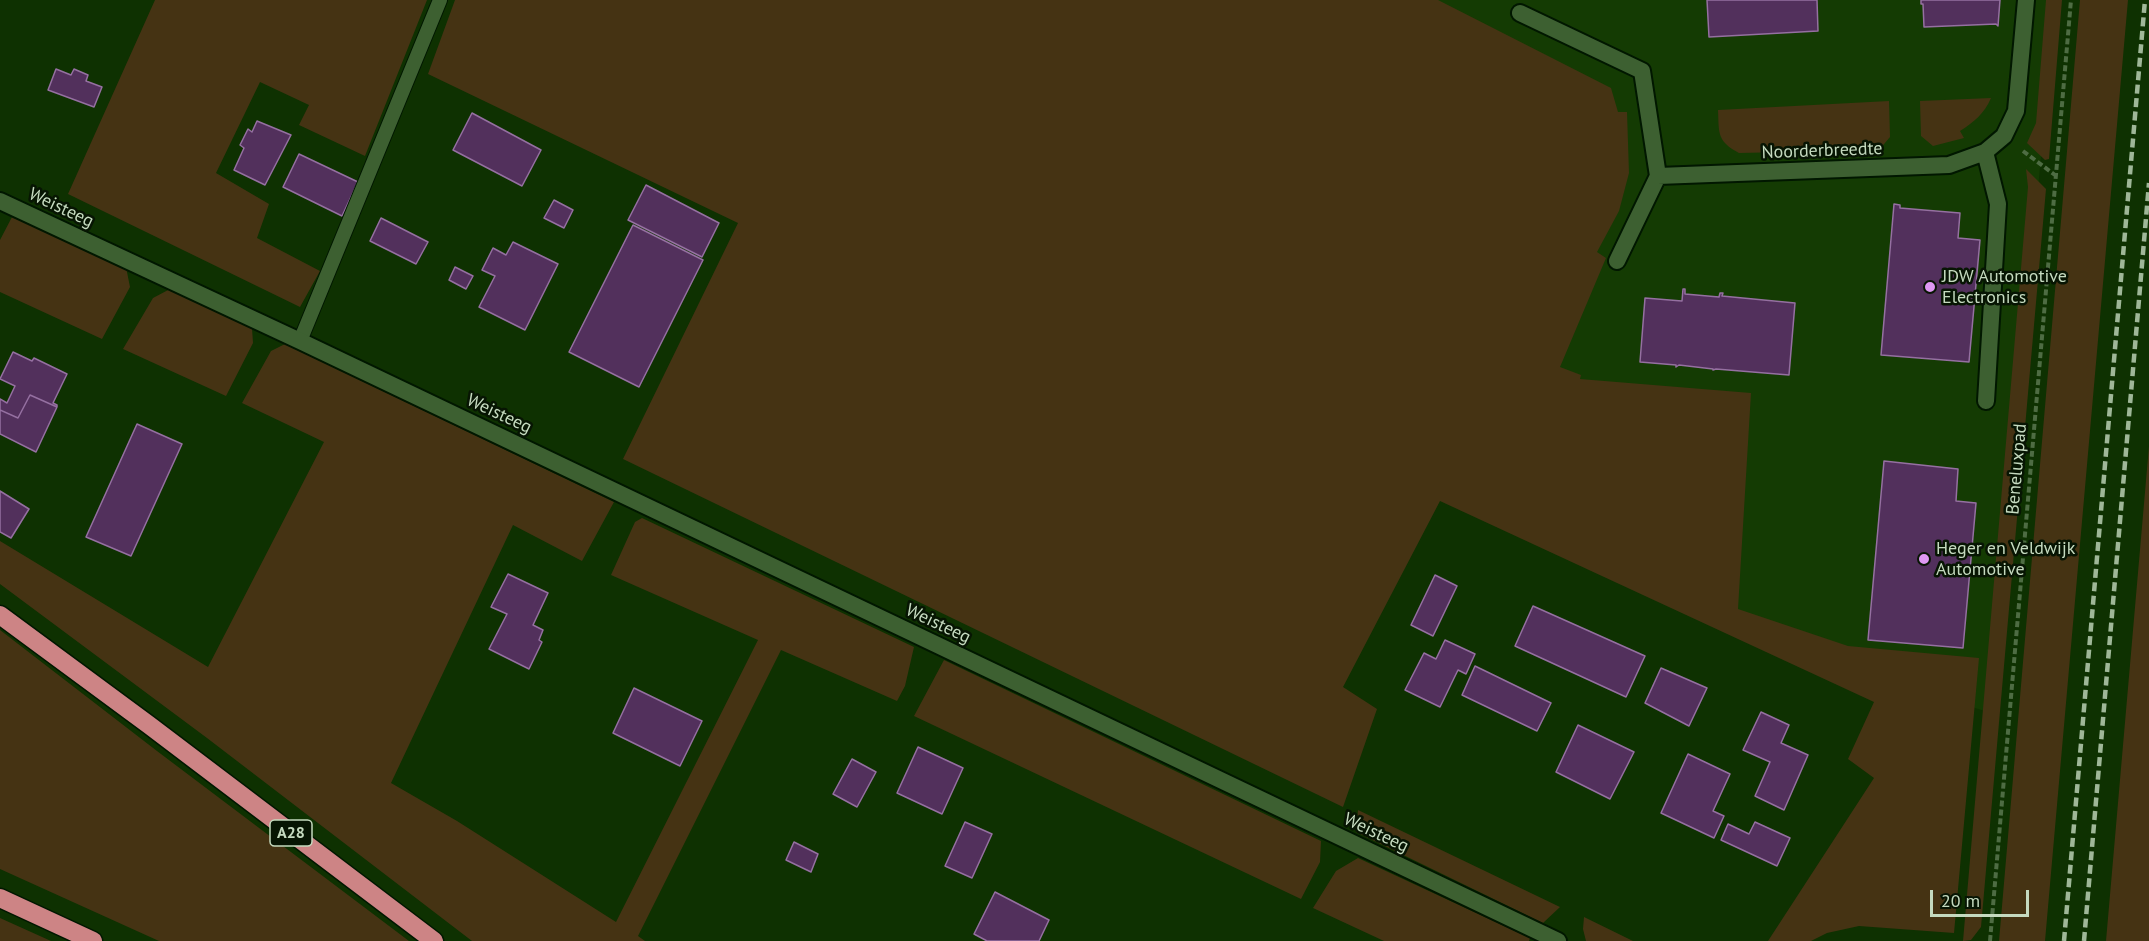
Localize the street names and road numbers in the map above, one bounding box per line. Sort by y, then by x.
street label: Noorderbreedte [1761,138,1883,164]
street label: Weisteeg [25,184,97,232]
street label: Weisteeg [463,390,535,438]
street label: Beneluxpad [2002,423,2032,515]
street label: Weisteeg [902,600,974,648]
street label: Weisteeg [1340,809,1412,857]
road number: A28 [270,820,312,846]

